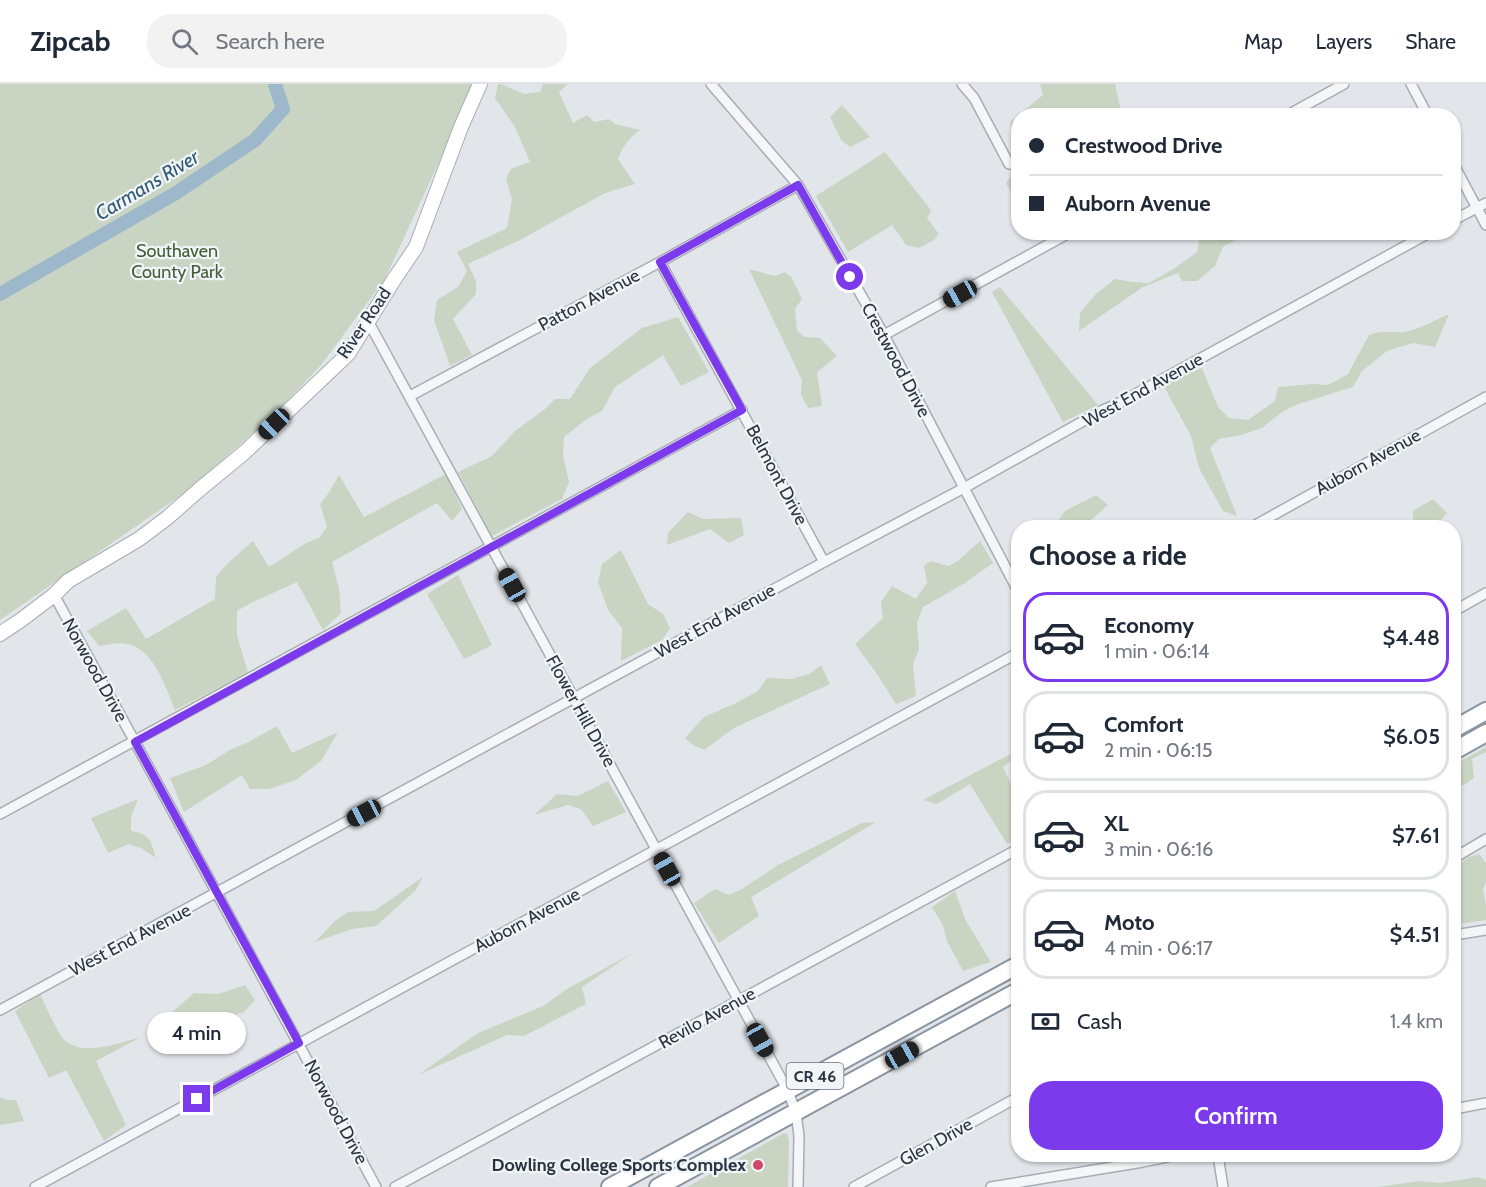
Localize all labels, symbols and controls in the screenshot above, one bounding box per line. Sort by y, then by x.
search box [147,14,567,68]
text: Zipcab [30,24,111,58]
icon: search [168,25,201,58]
text: Search here [216,28,325,55]
text: Map [1244,29,1283,54]
text: Layers [1316,29,1372,54]
text: Share [1405,29,1456,54]
text: Crestwood Drive [1065,132,1222,159]
water label: Carmans River [91,144,204,225]
text: Auborn Avenue [1065,190,1211,217]
park label: Southaven County Park [131,240,224,283]
route start [836,263,863,290]
street label: Patton Avenue [535,264,643,336]
car [940,277,980,311]
street label: River Road [332,283,396,363]
street label: Crestwood Drive [857,299,935,421]
street label: West End Avenue [1079,348,1207,432]
car [255,405,293,443]
street label: Belmont Drive [741,421,813,529]
street label: Auborn Avenue [1311,424,1425,500]
text: Choose a ride [1029,539,1187,572]
car [495,565,529,605]
street label: West End Avenue [651,579,779,663]
icon: car [1032,610,1086,664]
text: Economy [1104,612,1194,639]
street label: Norwood Drive [57,614,133,726]
text: $4.48 [1383,624,1440,651]
text: 1 min · 06:14 [1104,639,1209,663]
street label: Flower Hill Drive [541,651,621,771]
icon: car [1032,709,1086,763]
text: Comfort [1104,711,1183,738]
text: $6.05 [1383,723,1440,750]
text: 2 min · 06:15 [1104,738,1213,762]
car [344,797,384,829]
icon: car [1032,808,1086,862]
text: XL [1104,810,1129,837]
text: $7.61 [1392,822,1440,849]
text: 3 min · 06:16 [1104,837,1213,861]
car [650,849,684,889]
street label: Auborn Avenue [470,883,584,957]
street label: West End Avenue [66,899,194,981]
icon: car [1032,907,1086,961]
text: Moto [1104,909,1155,936]
text: $4.51 [1390,921,1440,948]
text: 4 min · 06:17 [1104,936,1213,960]
street label: Revilo Avenue [655,982,759,1054]
icon: cash [1029,1005,1062,1038]
text: Cash [1077,1008,1122,1035]
text: 1.4 km [1390,1009,1443,1033]
callout: 4 min [148,1012,246,1054]
car [743,1020,777,1060]
text: 4 min [172,1021,221,1045]
car [882,1038,922,1072]
street label: Norwood Drive [299,1056,373,1168]
road number: CR 46 [786,1063,844,1089]
button: Confirm [1029,1081,1443,1150]
route end [183,1085,210,1112]
street label: Glen Drive [896,1113,976,1171]
place label: Dowling College Sports Complex [492,1154,746,1176]
marker: Dowling College Sports Complex [751,1158,765,1172]

